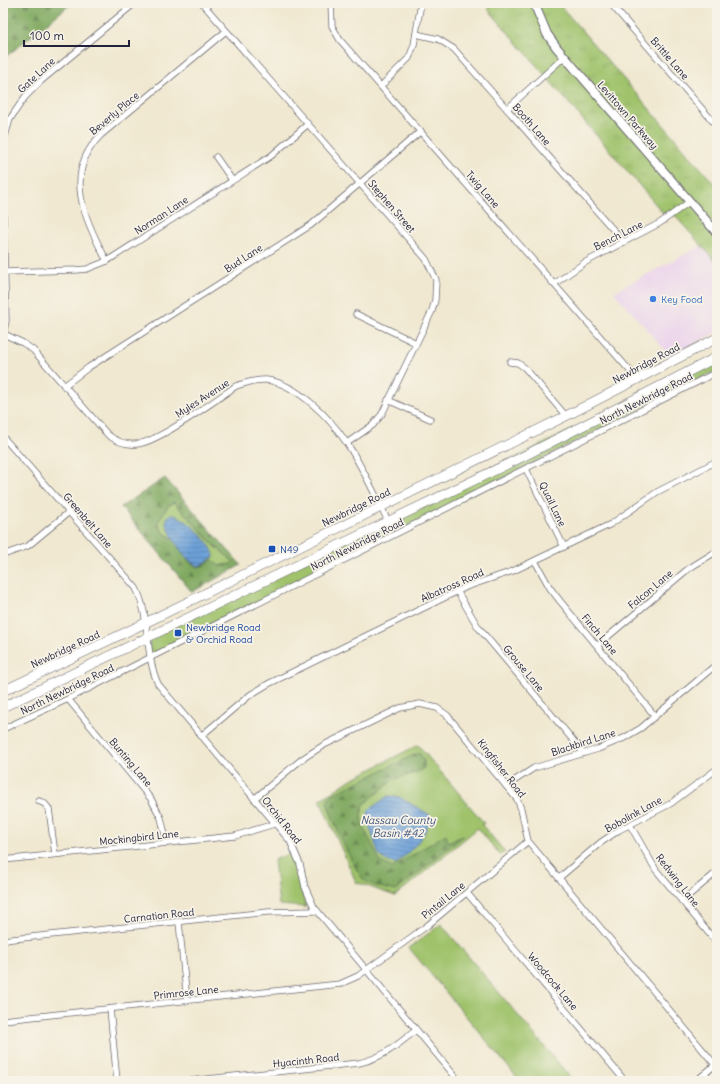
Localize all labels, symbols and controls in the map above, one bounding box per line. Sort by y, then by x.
scale bar [24,22,129,48]
text: 100 m [30,28,64,43]
street label: Brittle Lane [648,34,692,82]
street label: Gate Lane [15,55,58,96]
street label: Levittown Parkway [595,79,661,152]
street label: Beverly Place [87,89,142,138]
street label: Booth Lane [510,101,553,148]
street label: Twig Lane [463,168,502,211]
street label: Stephen Street [365,177,419,236]
street label: Norman Lane [132,193,191,238]
street label: Bench Lane [592,218,645,253]
street label: Bud Lane [222,241,265,276]
place label: Key Food [661,293,703,306]
marker: Key Food [648,294,658,304]
street label: Newbridge Road [610,340,682,387]
street label: North Newbridge Road [598,369,695,428]
street label: Myles Avenue [173,376,232,421]
street label: Quail Lane [536,480,569,529]
street label: Newbridge Road [320,485,393,530]
street label: Greenbelt Lane [60,490,115,551]
street label: North Newbridge Road [309,515,406,574]
place label: N49 [280,543,299,556]
marker: N49 [267,544,277,554]
street label: Albatross Road [419,566,486,605]
street label: Falcon Lane [625,567,675,612]
street label: Finch Lane [579,611,620,657]
place label: Newbridge Road & Orchid Road [186,621,261,646]
street label: Newbridge Road [29,628,102,671]
marker: Newbridge Road & Orchid Road [173,628,183,638]
street label: Grouse Lane [500,642,547,694]
street label: North Newbridge Road [18,661,116,718]
street label: Blackbird Lane [549,726,617,759]
street label: Bunting Lane [106,735,155,789]
street label: Kingfisher Road [475,736,529,800]
street label: Bobolink Lane [602,793,664,835]
street label: Orchid Road [259,794,304,847]
water label: Nassau County Basin #42 [360,813,436,840]
street label: Mockingbird Lane [99,827,179,848]
street label: Redwing Lane [653,851,702,909]
street label: Pintail Lane [419,879,468,922]
street label: Carnation Road [123,905,195,926]
street label: Woodcock Lane [525,950,581,1013]
street label: Primrose Lane [153,983,219,1002]
street label: Hyacinth Road [272,1051,340,1070]

